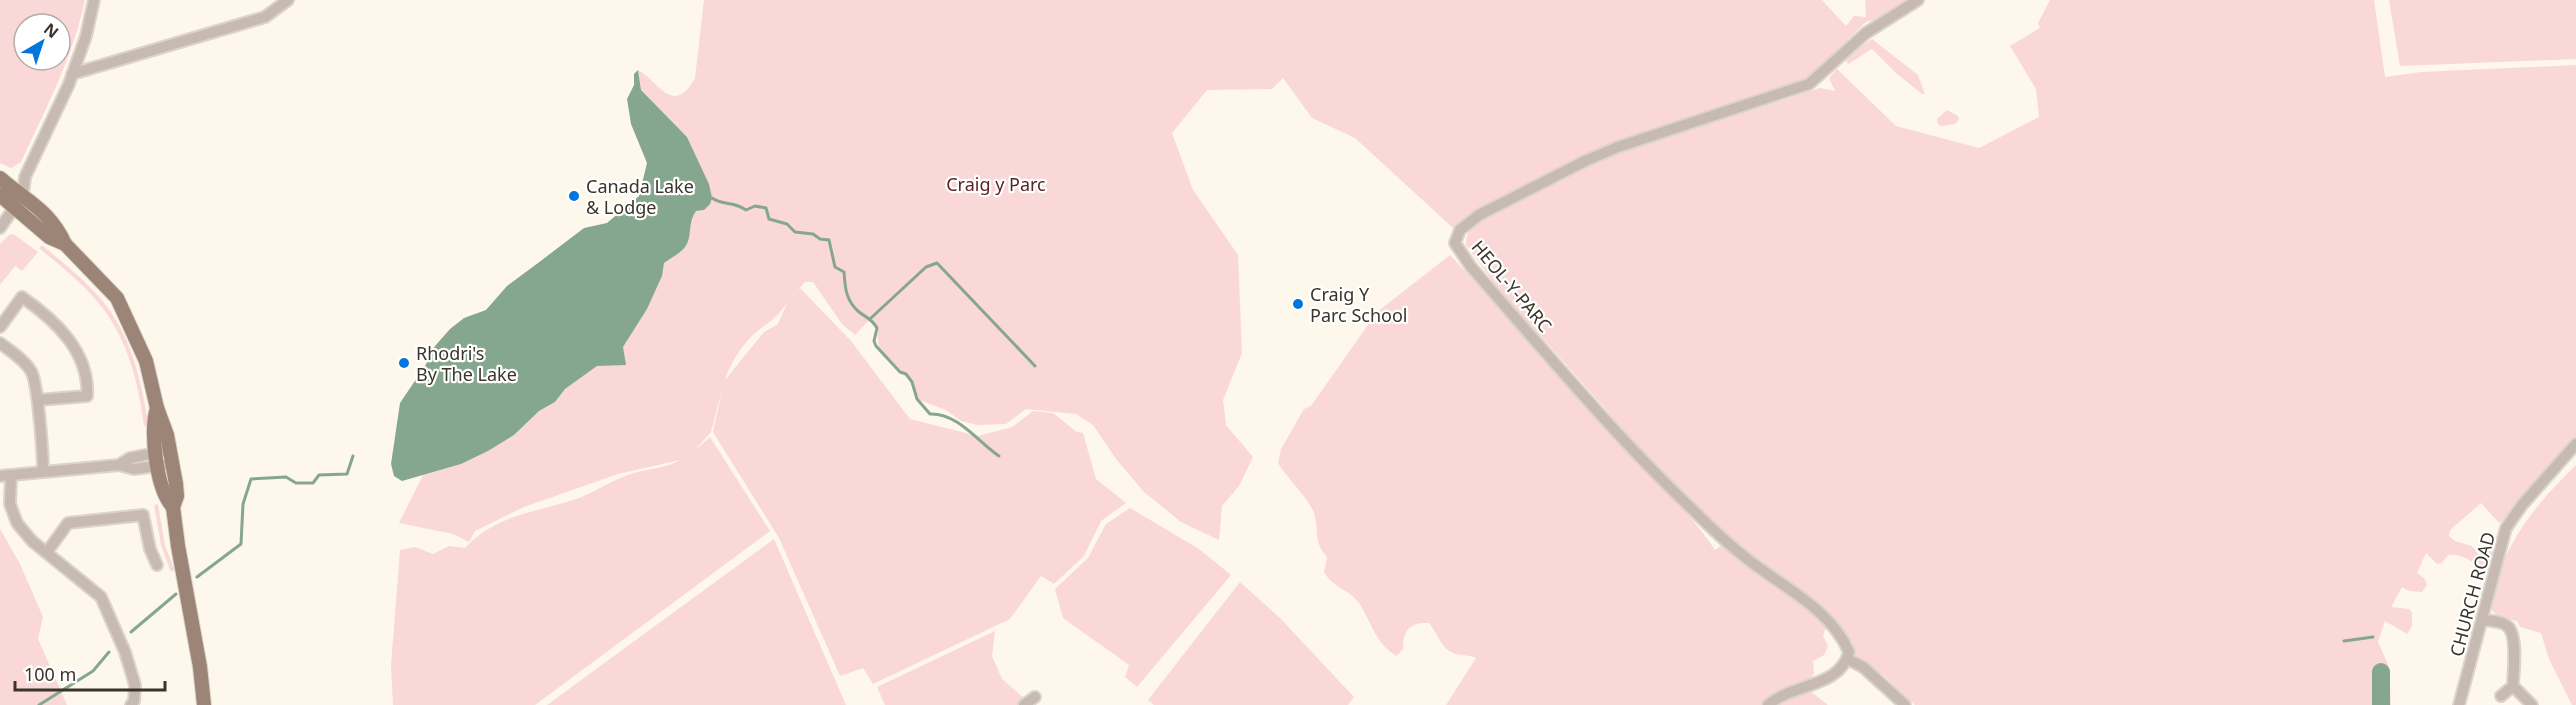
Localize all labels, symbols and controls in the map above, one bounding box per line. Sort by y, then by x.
north arrow [12,12,72,72]
text: N [39,18,63,43]
park label: Craig y Parc [946,172,1046,196]
place label: Canada Lake & Lodge [586,174,694,219]
marker: Canada Lake & Lodge [567,189,581,203]
street label: HEOL-Y-PARC [1467,235,1557,337]
place label: Craig Y Parc School [1310,282,1407,327]
marker: Craig Y Parc School [1291,297,1305,311]
place label: Rhodri's By The Lake [416,341,517,386]
marker: Rhodri's By The Lake [397,356,411,370]
street label: CHURCH ROAD [2444,529,2500,659]
scale bar [15,654,165,692]
text: 100 m [24,662,76,686]

